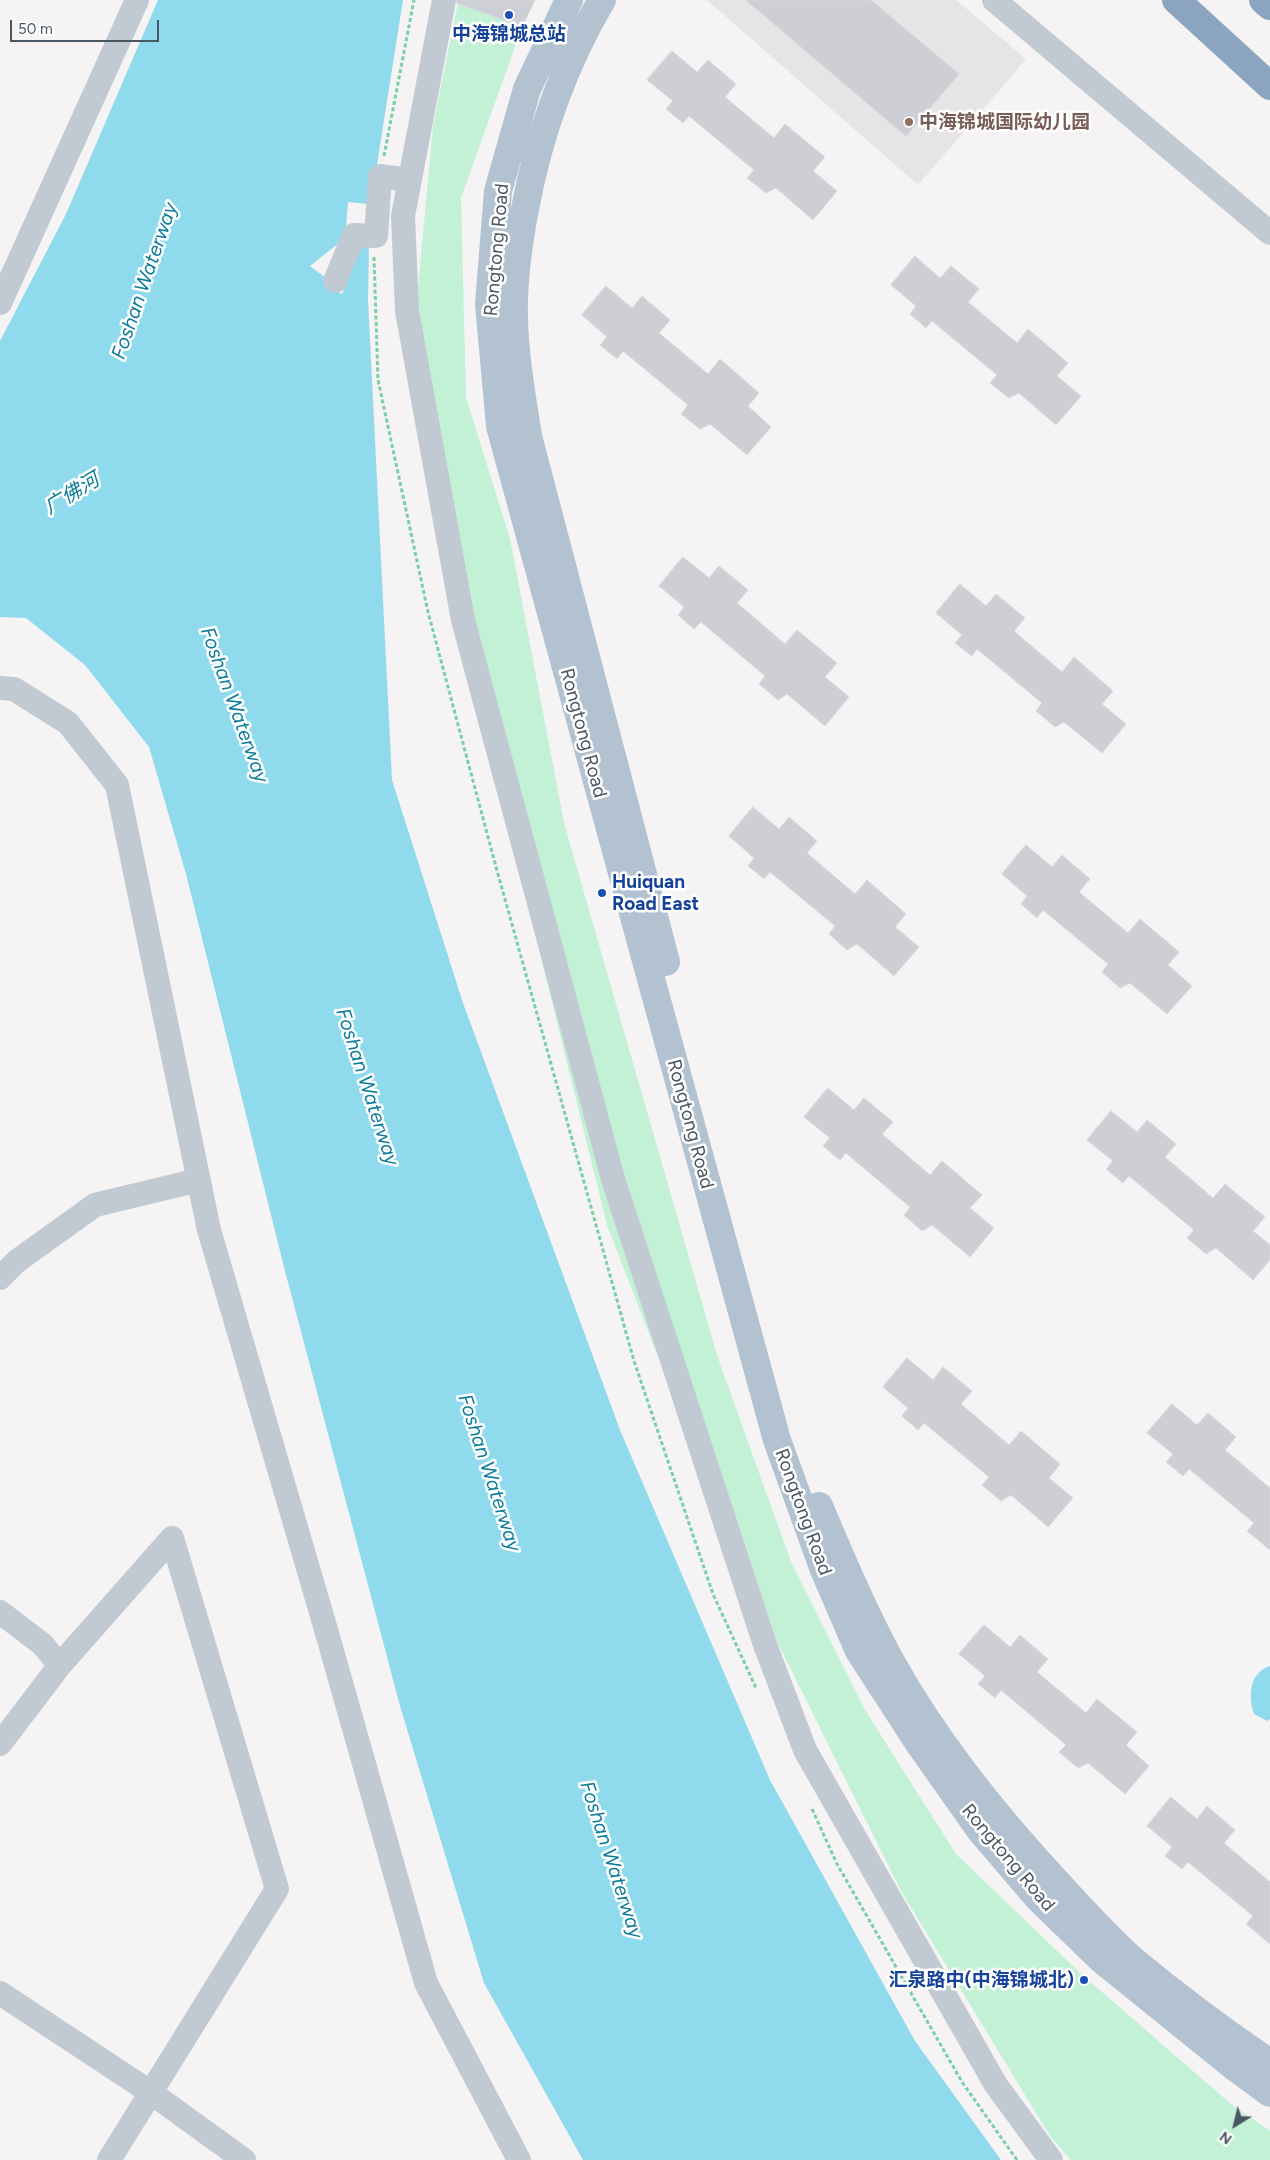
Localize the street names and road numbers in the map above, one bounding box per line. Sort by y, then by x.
street label: Rongtong Road [480,183,514,317]
street label: Rongtong Road [555,666,611,800]
street label: Rongtong Road [662,1057,718,1191]
street label: Rongtong Road [770,1446,836,1578]
street label: Rongtong Road [957,1800,1059,1916]

